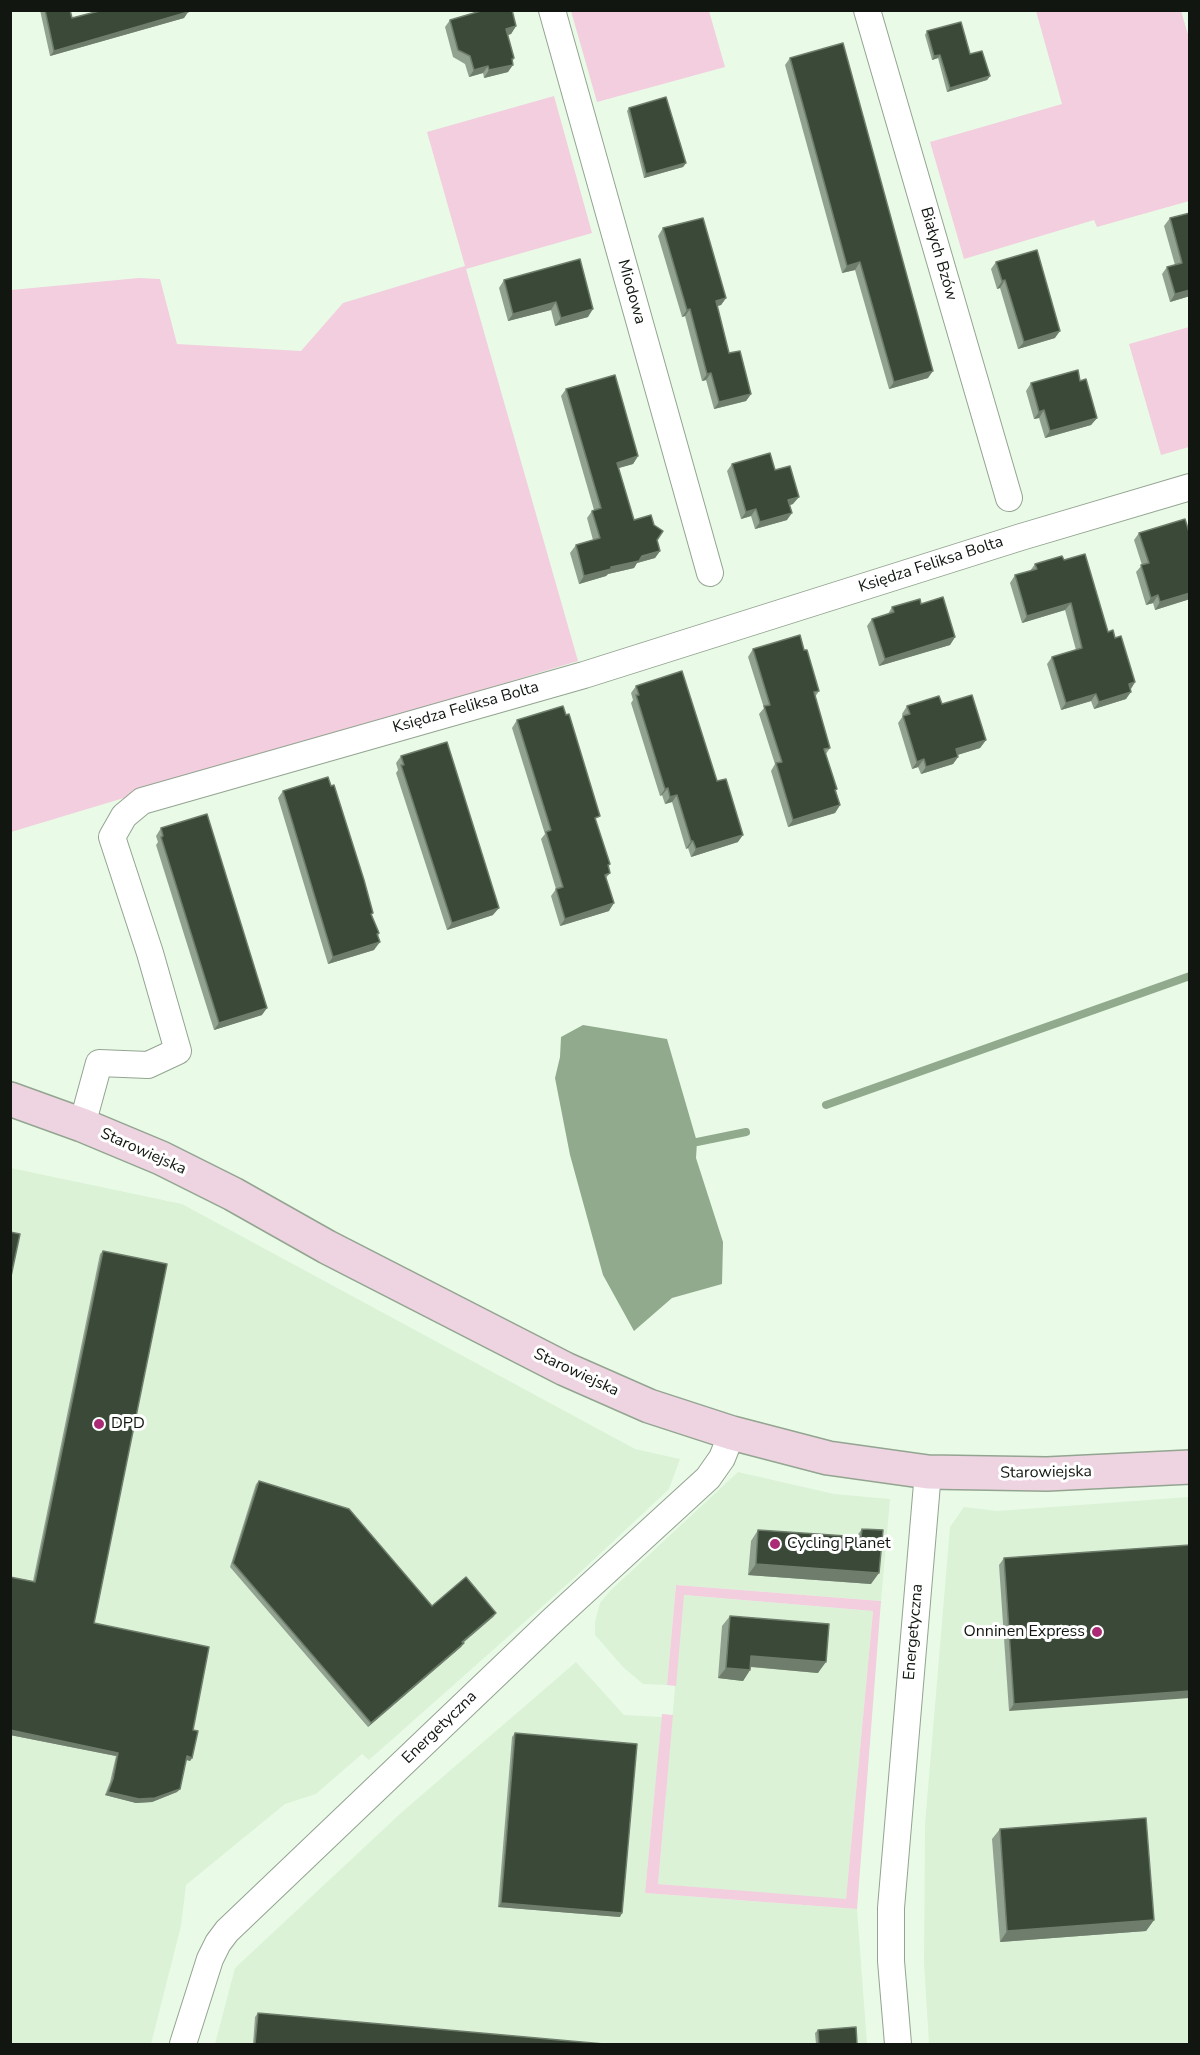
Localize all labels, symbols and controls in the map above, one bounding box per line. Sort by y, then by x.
street label: Białych Bzów [915,205,961,303]
street label: Miodowa [613,258,649,326]
street label: Księdza Feliksa Bolta [856,533,1006,597]
street label: Księdza Feliksa Bolta [391,678,541,738]
street label: Starowiejska [97,1125,189,1179]
street label: Starowiejska [530,1345,622,1401]
place label: DPD [111,1414,145,1434]
marker: DPD [92,1417,106,1431]
street label: Starowiejska [1000,1463,1092,1483]
place label: Cycling Planet [787,1534,890,1554]
marker: Cycling Planet [768,1537,782,1551]
street label: Energetyczna [900,1583,928,1681]
place label: Onninen Express [963,1622,1085,1642]
marker: Onninen Express [1090,1625,1104,1639]
street label: Energetyczna [399,1688,481,1768]

